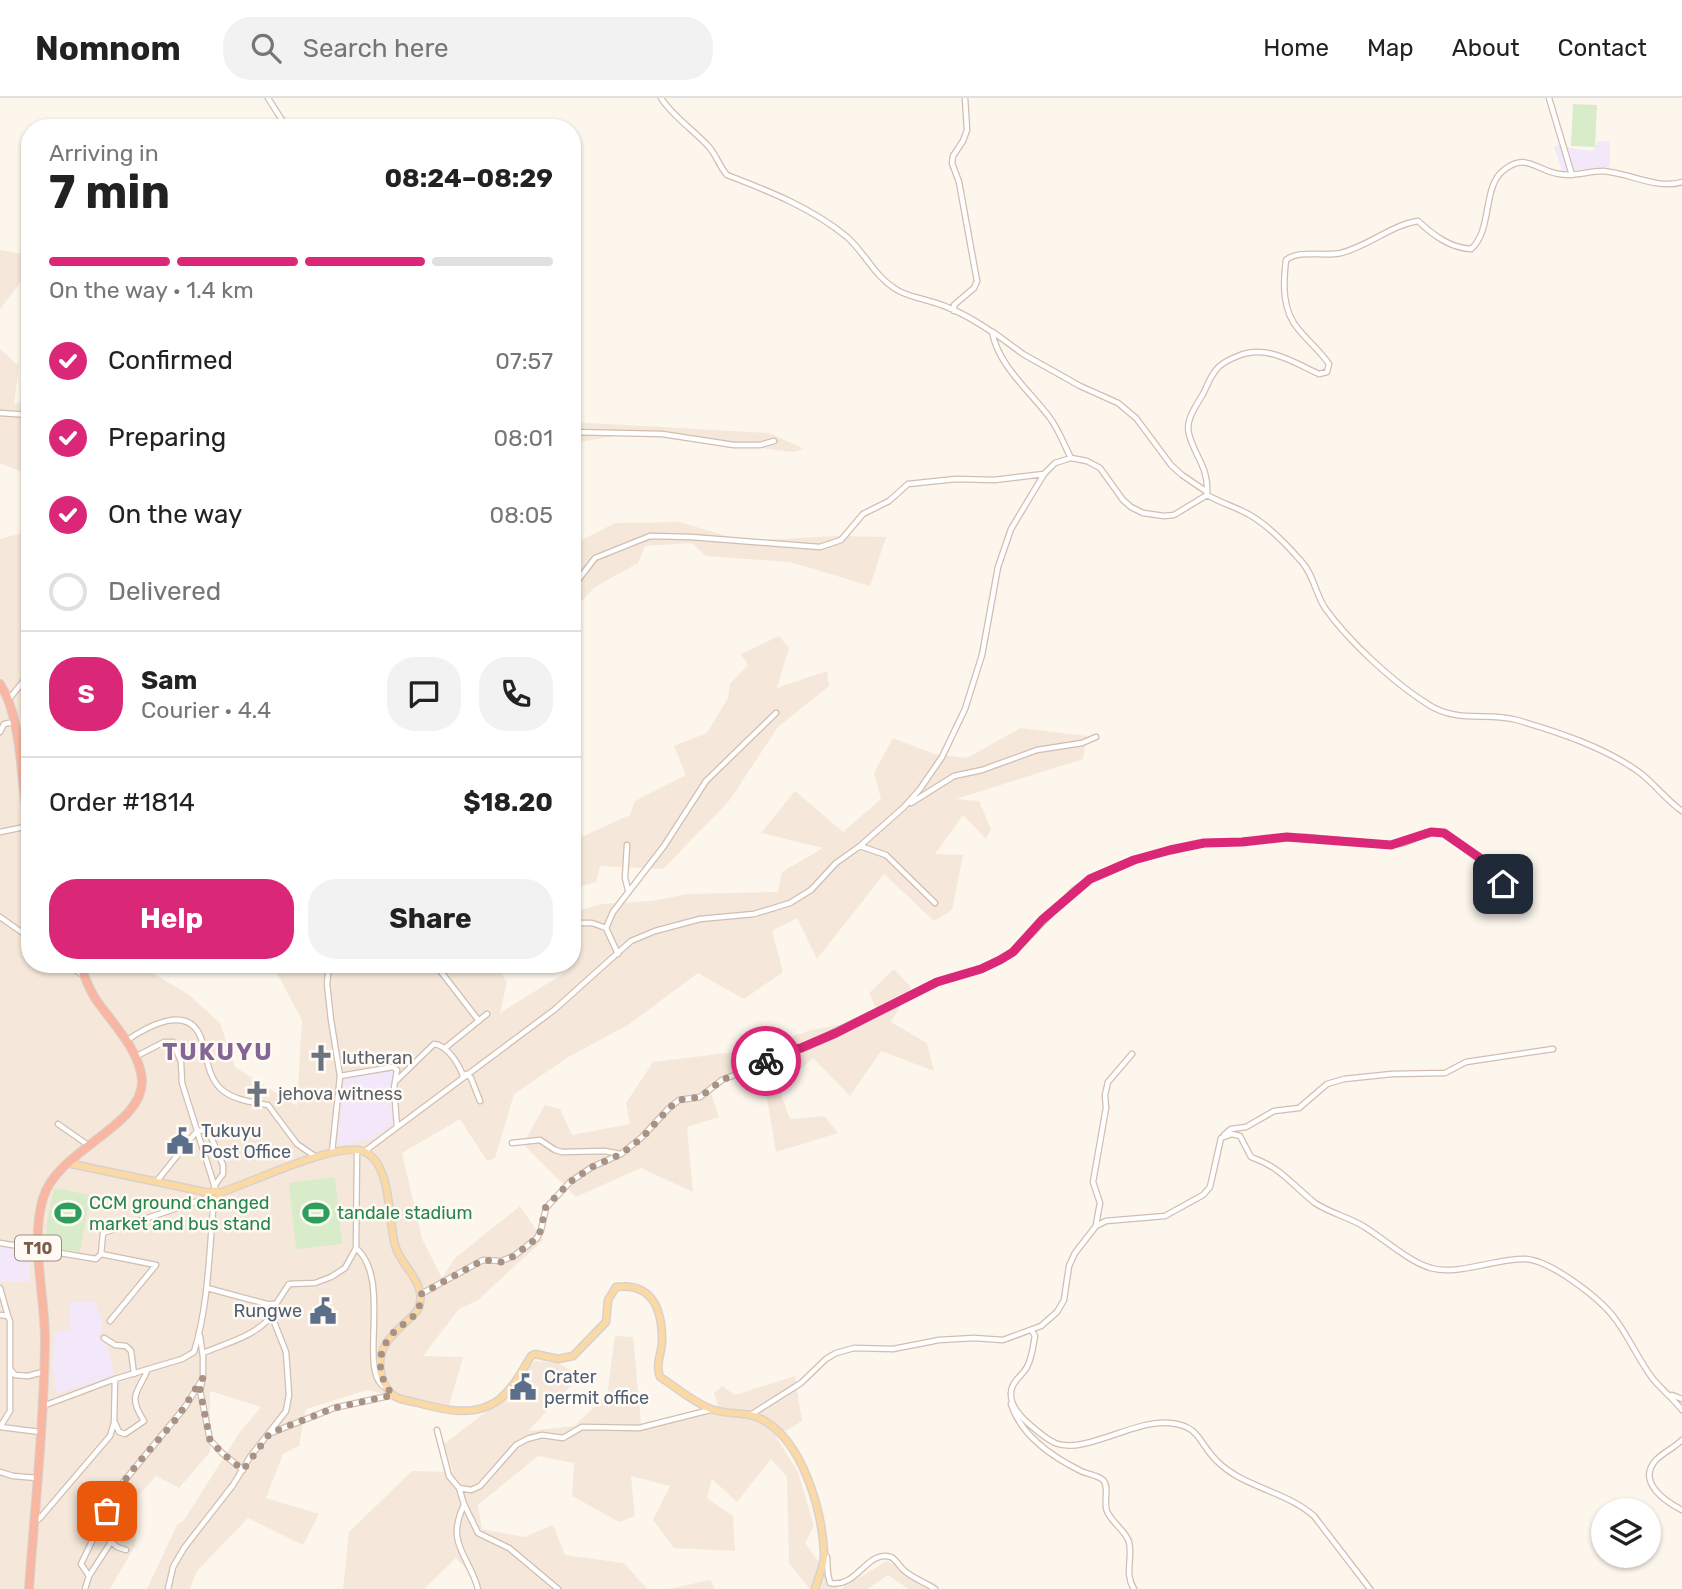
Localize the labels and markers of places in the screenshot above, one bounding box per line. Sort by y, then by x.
pin [1473,854,1533,914]
church icon: lutheran [306,1043,336,1073]
place label: lutheran [342,1047,413,1069]
church icon: jehova witness [242,1079,272,1109]
place label: jehova witness [277,1083,402,1105]
place label: Tukuyu Post Office [201,1120,291,1163]
public building icon: Tukuyu Post Office [165,1126,195,1156]
place label: CCM ground changed market and bus stand [89,1192,271,1235]
sports icon: CCM ground changed market and bus stand [53,1198,83,1228]
sports icon: tandale stadium [301,1198,331,1228]
place label: tandale stadium [337,1202,472,1224]
public building icon: Rungwe [308,1296,338,1326]
place label: Rungwe [233,1300,302,1322]
place label: Crater permit office [544,1366,649,1409]
public building icon: Crater permit office [508,1372,538,1402]
pin [77,1481,137,1541]

